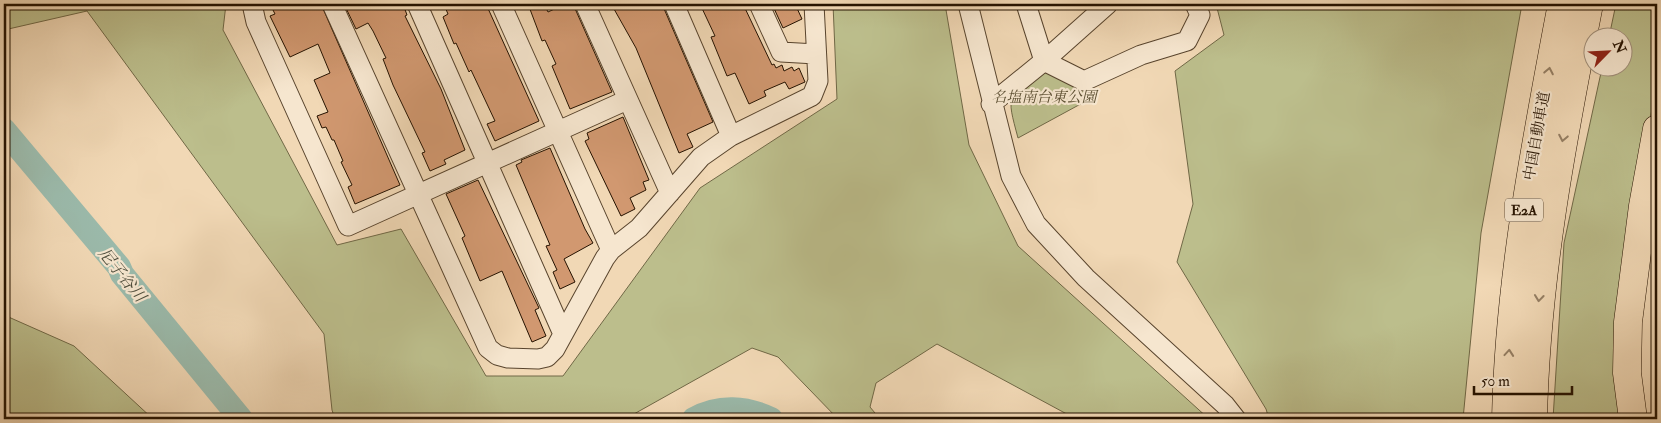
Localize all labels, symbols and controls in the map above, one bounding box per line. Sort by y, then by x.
north arrow [1584,28,1634,78]
text: N [1609,37,1630,57]
one-way arrow [1544,67,1554,76]
park label: 名塩南台東公園 [991,88,1099,107]
street label: 中国自動車道 [1520,90,1554,182]
one-way arrow [1559,133,1569,142]
road number: E2A [1505,198,1543,222]
water label: 尼子谷川 [94,244,151,308]
one-way arrow [1534,295,1545,303]
one-way arrow [1503,349,1514,357]
scale bar [1474,363,1571,395]
text: 50 m [1481,372,1510,391]

